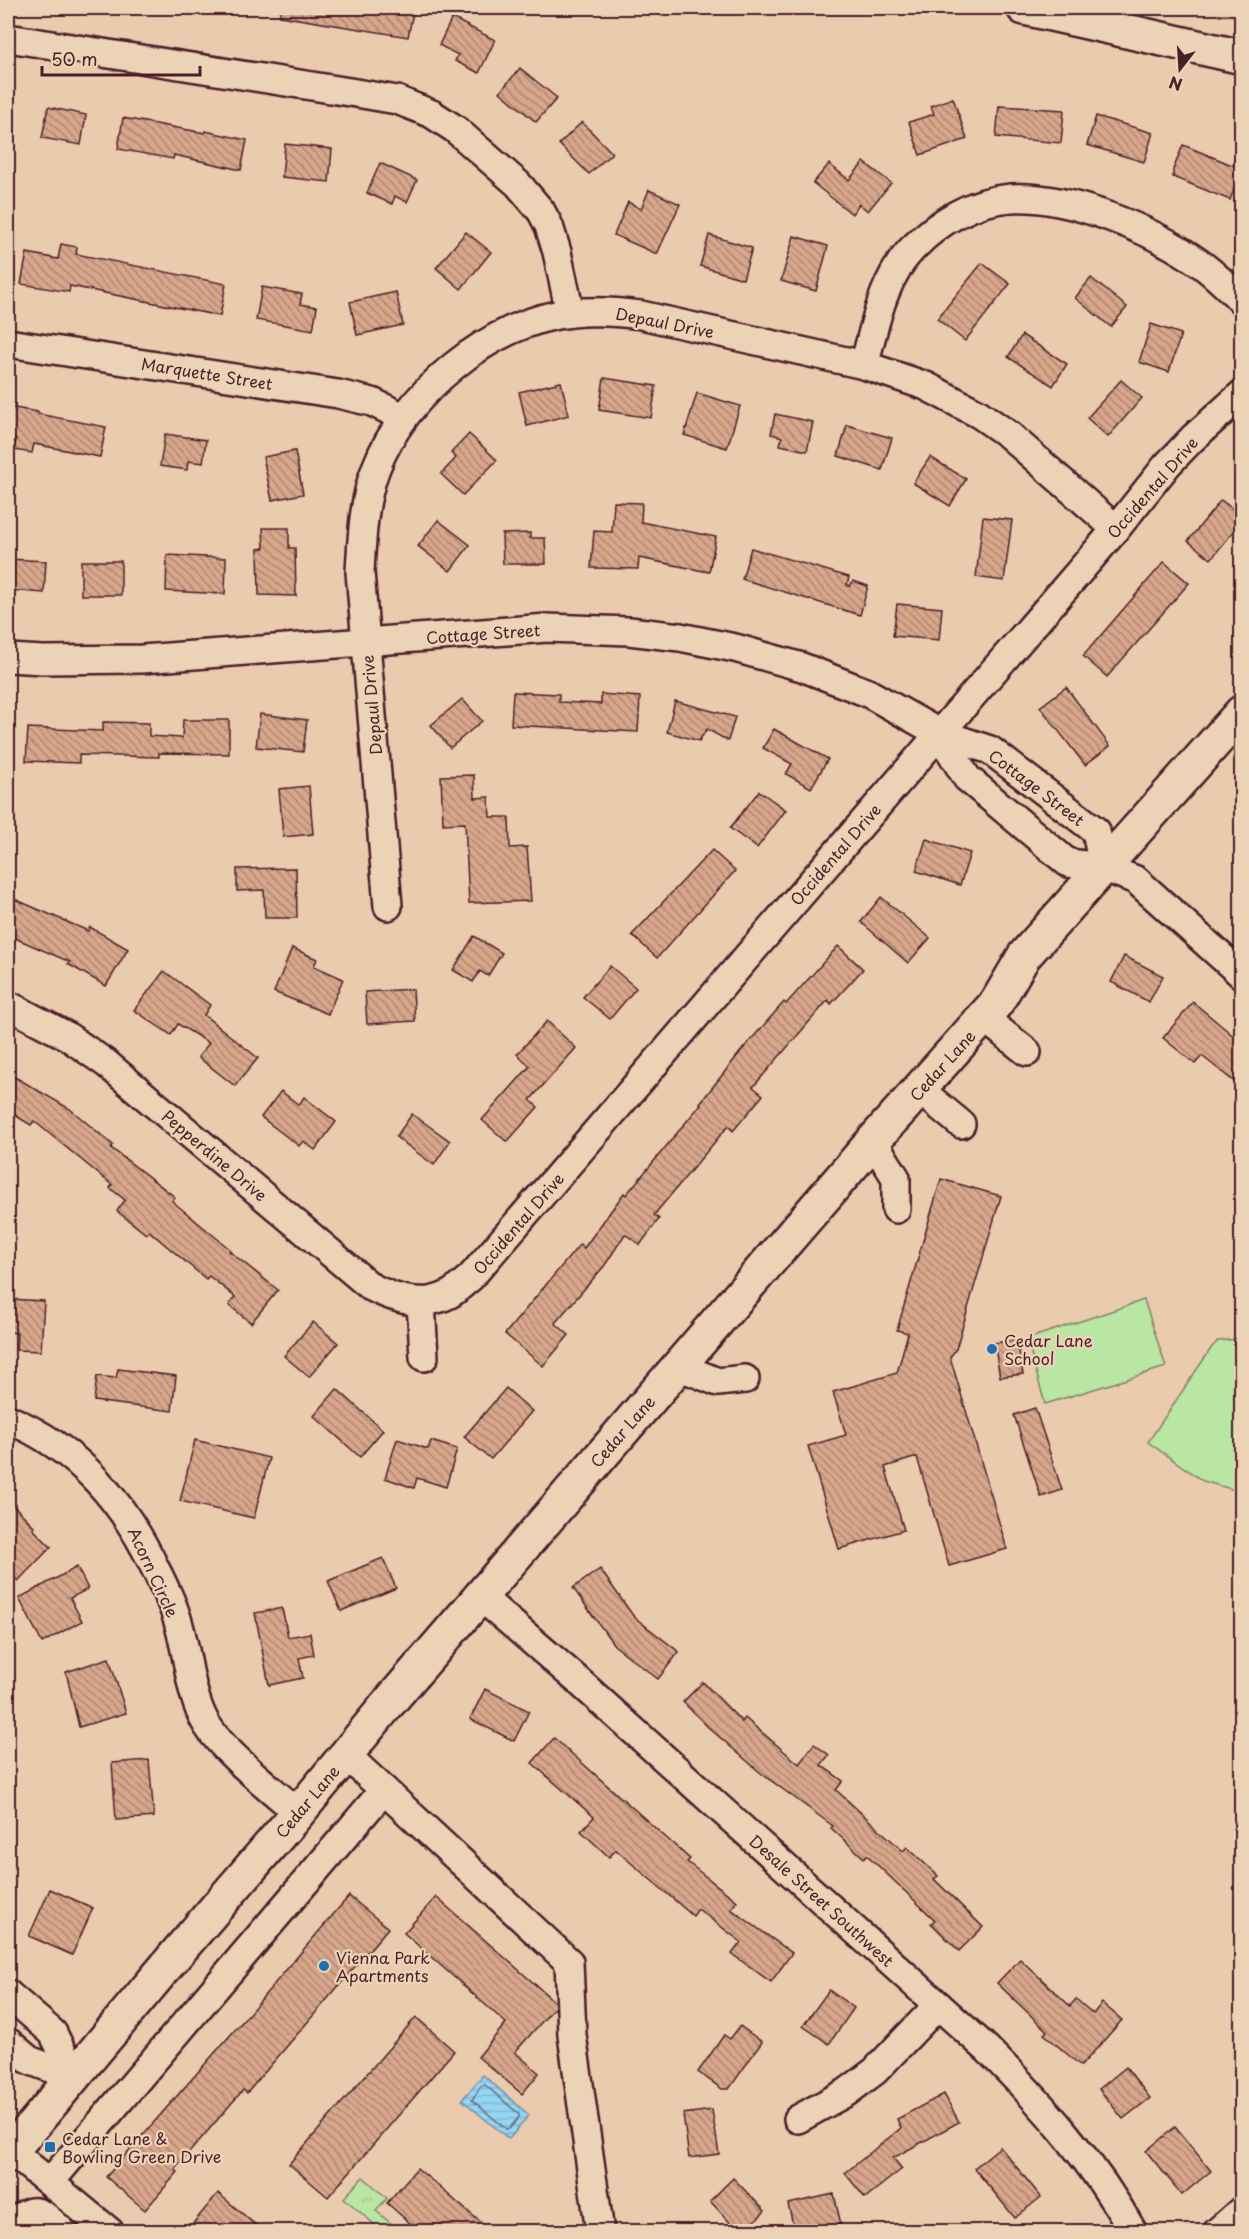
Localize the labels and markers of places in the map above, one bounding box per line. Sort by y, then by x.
place label: Cedar Lane School [1004,1328,1093,1370]
marker: Cedar Lane School [985,1342,999,1356]
place label: Vienna Park Apartments [336,1945,430,1987]
marker: Vienna Park Apartments [317,1959,331,1973]
place label: Cedar Lane & Bowling Green Drive [62,2126,221,2168]
marker: Cedar Lane & Bowling Green Drive [43,2140,57,2154]

